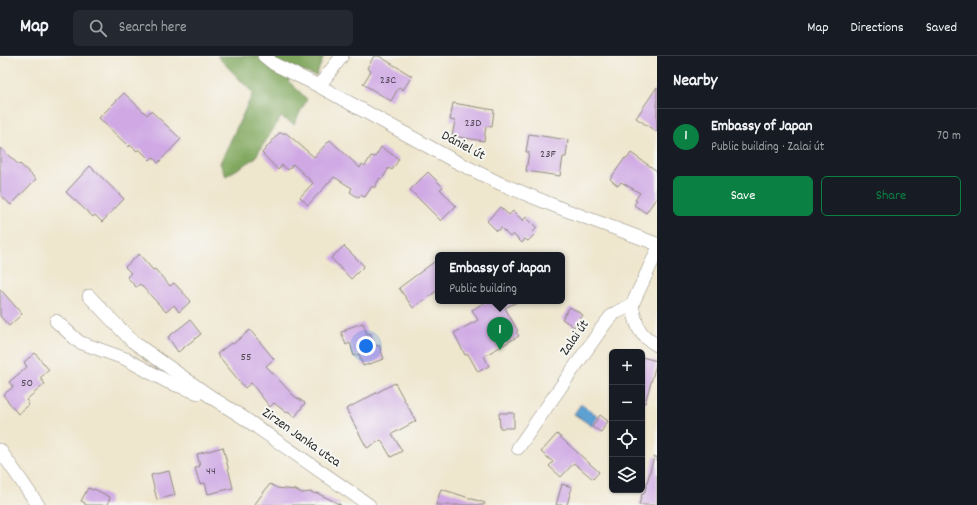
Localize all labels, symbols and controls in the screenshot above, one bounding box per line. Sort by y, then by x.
search box [73,10,353,46]
text: Map [20,14,49,41]
icon: search [87,17,109,39]
text: Search here [119,17,187,39]
text: Map [807,18,829,38]
text: Directions [851,18,904,38]
text: Saved [926,18,957,38]
text: Nearby [673,70,717,94]
house number: 23C [380,72,396,89]
house number: 23D [465,115,481,132]
text: Embassy of Japan [711,116,813,138]
street label: Dániel út [437,126,489,166]
text: 1 [685,127,687,146]
text: 70 m [937,127,961,146]
text: Public building · Zalai út [711,138,824,157]
house number: 23F [540,146,557,163]
button: Save [673,176,813,216]
button: Share [821,176,961,216]
popup [435,252,565,304]
text: Embassy of Japan [449,258,551,280]
text: Public building [449,280,517,299]
street label: Zalai út [555,316,595,360]
pin: 1 [487,317,513,350]
your location [356,336,376,356]
house number: 55 [240,349,252,366]
map controls [609,349,645,493]
button: + [609,349,645,385]
house number: 50 [21,375,33,392]
button: − [609,385,645,421]
street label: Zirzen Janka utca [258,403,345,473]
button: locate [609,421,645,457]
button: layers [609,457,645,493]
house number: 44 [206,463,216,480]

